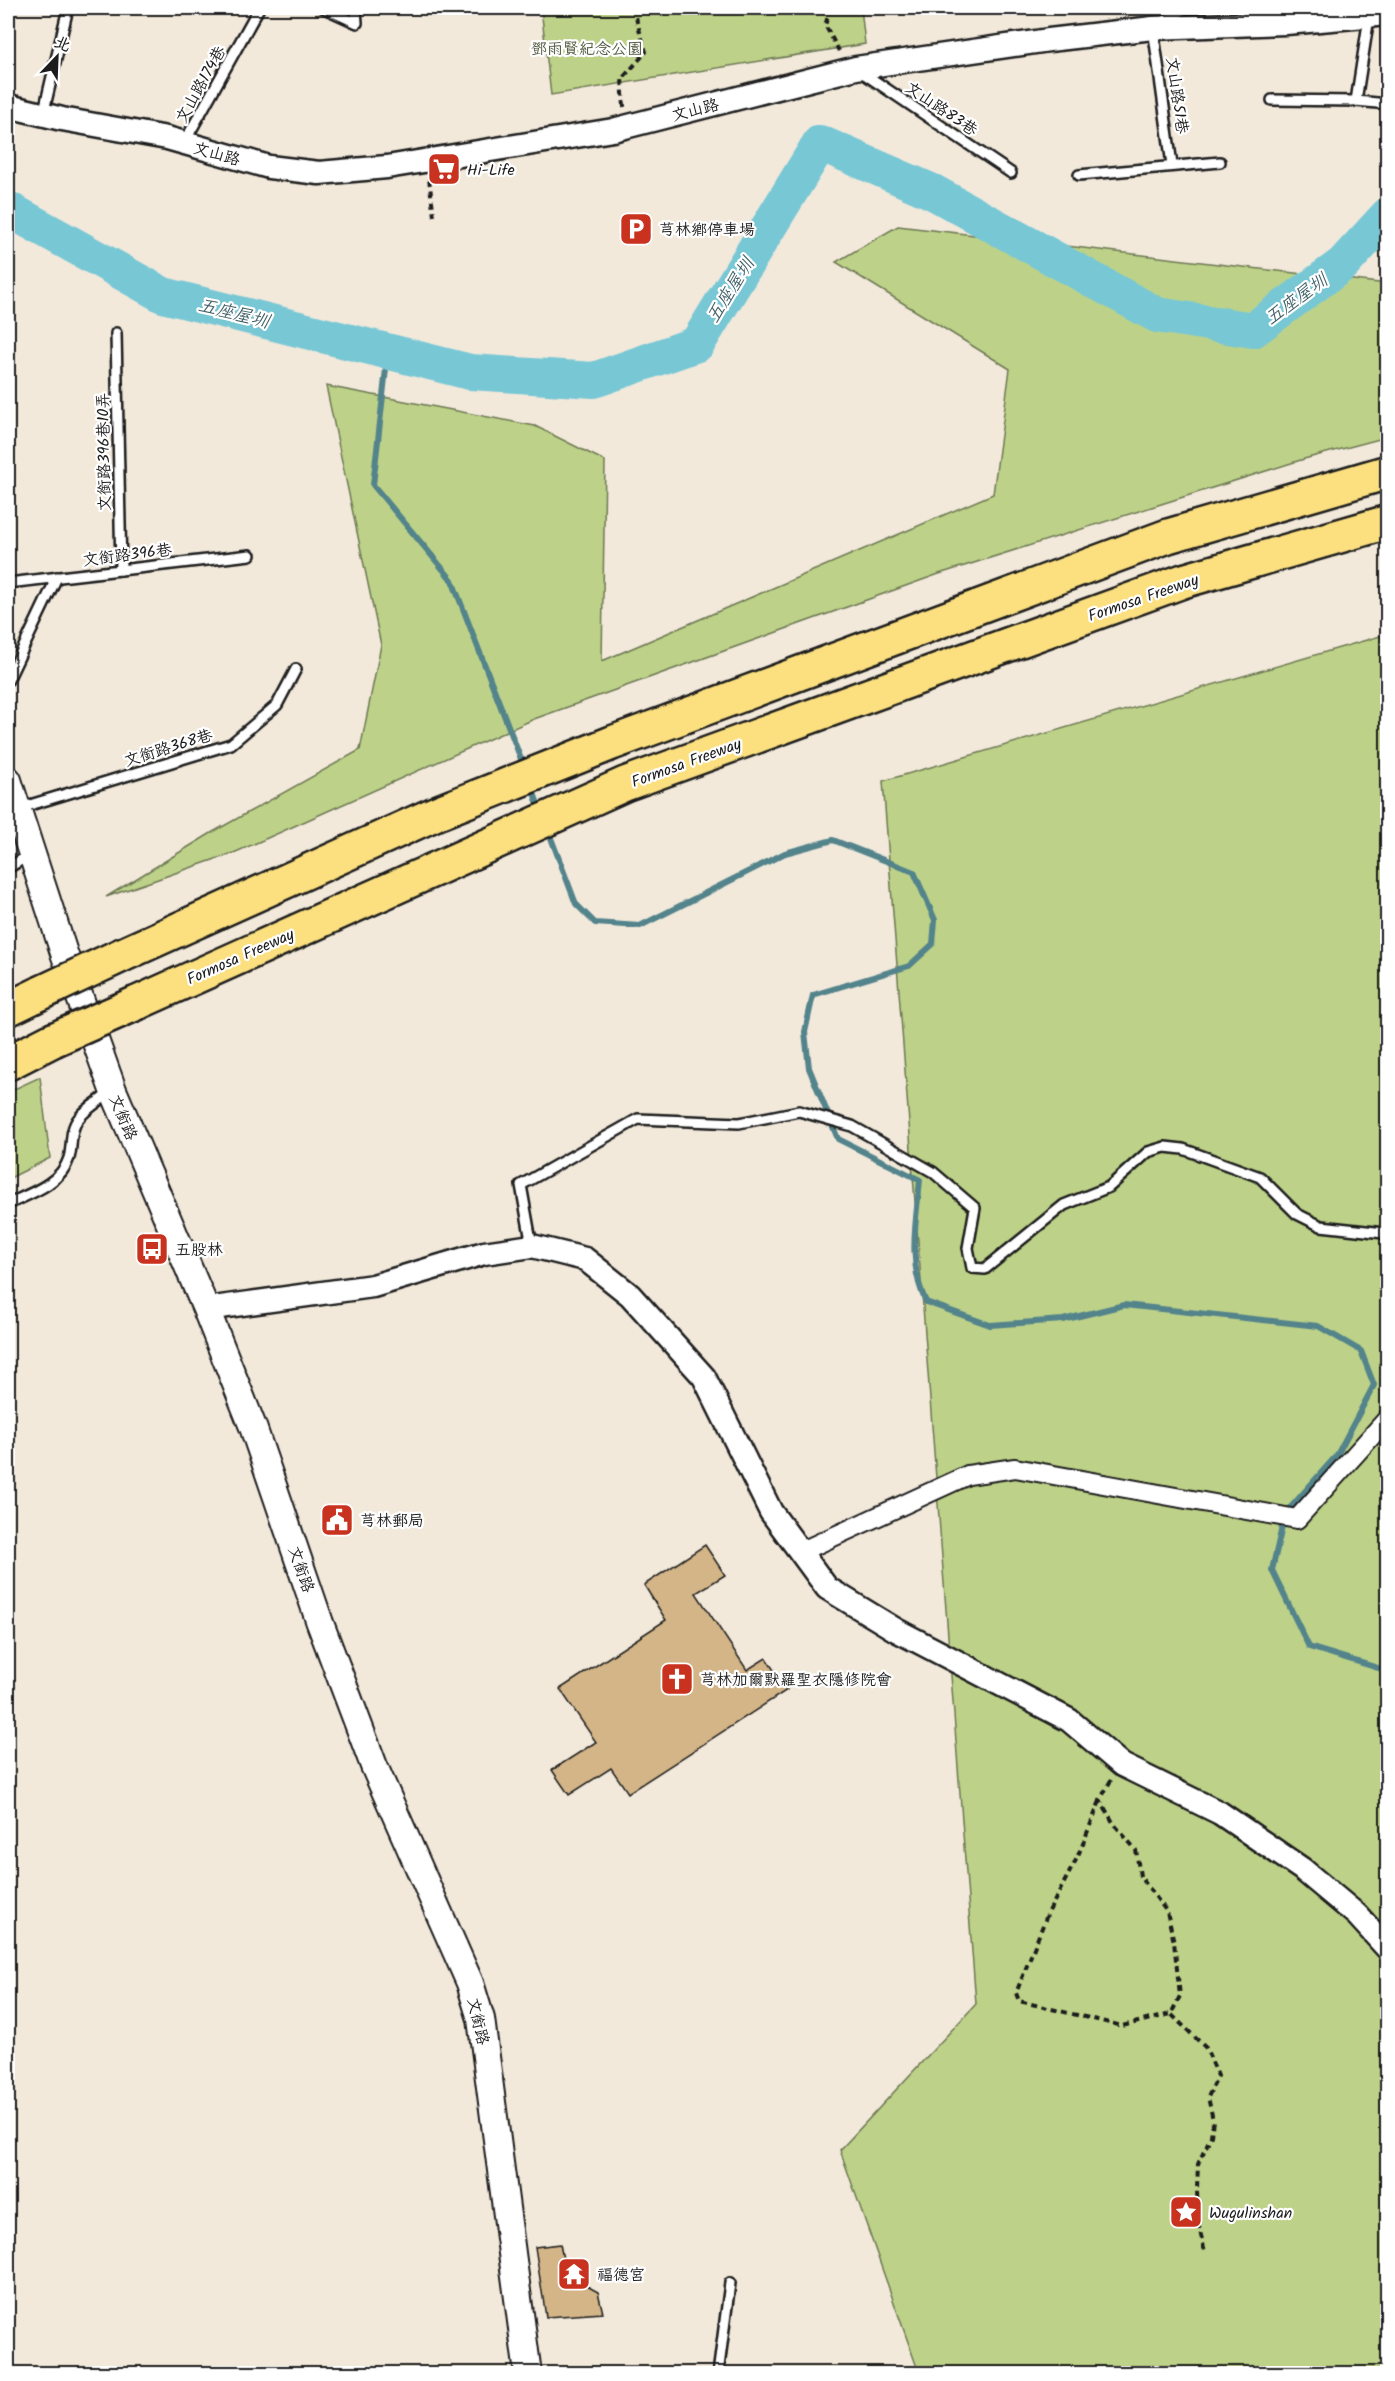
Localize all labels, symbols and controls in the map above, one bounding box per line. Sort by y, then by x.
north arrow [27,27,87,87]
text: 北 [50,30,75,59]
park label: 鄧雨賢紀念公園 [531,37,643,62]
street label: 文山路174巷 [170,41,233,128]
street label: 文山路51巷 [1159,55,1194,135]
street label: 文山路83巷 [900,76,982,143]
street label: 文山路 [669,93,722,128]
street label: 文山路 [190,136,243,173]
supermarket icon: Hi-Life [426,151,462,187]
place label: Hi-Life [467,158,515,183]
parking icon: 芎林鄉停車場 [618,211,654,247]
place label: 芎林鄉停車場 [659,218,755,243]
water label: 五座屋圳 [700,251,764,329]
water label: 五座屋圳 [1259,266,1336,333]
water label: 五座屋圳 [195,292,274,338]
street label: 文銜路396巷10弄 [91,392,118,512]
street label: 文銜路396巷 [81,538,173,573]
street label: Formosa Freeway [1085,568,1203,629]
street label: 文銜路368巷 [121,723,216,774]
street label: Formosa Freeway [628,732,746,795]
street label: Formosa Freeway [183,922,299,992]
street label: 文銜路 [102,1091,144,1145]
bus stop icon: 五股林 [134,1231,170,1267]
place label: 五股林 [175,1238,223,1263]
public building icon: 芎林郵局 [319,1502,355,1538]
place label: 芎林郵局 [360,1509,424,1534]
street label: 文銜路 [281,1543,320,1596]
church icon: 芎林加爾默羅聖衣隱修院會 [659,1661,695,1697]
place label: 芎林加爾默羅聖衣隱修院會 [700,1668,892,1693]
street label: 文銜路 [460,1995,495,2048]
place icon: Wugulinshan [1168,2194,1204,2230]
place label: Wugulinshan [1209,2201,1292,2226]
temple icon: 福德宮 [556,2256,592,2292]
place label: 福德宮 [597,2263,645,2288]

